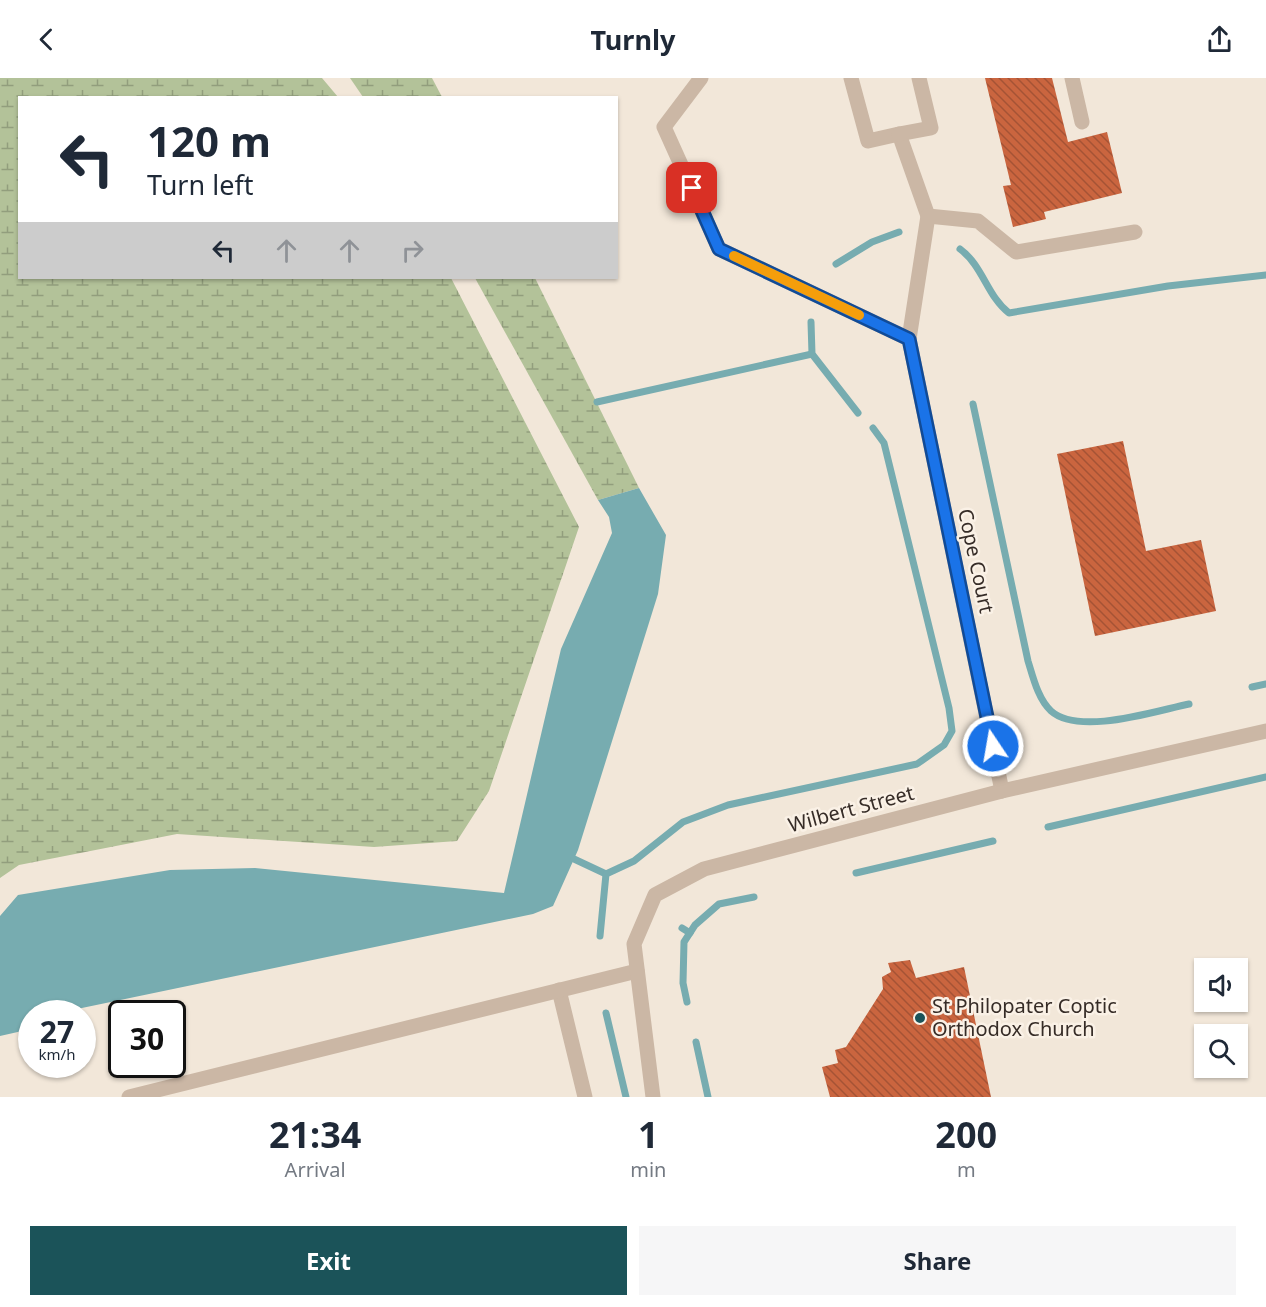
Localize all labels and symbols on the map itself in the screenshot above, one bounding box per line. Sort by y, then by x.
pin [666,162,717,213]
street label: Cope Court [952,506,1001,616]
position arrow [961,714,1025,778]
street label: Wilbert Street [785,779,917,838]
place label: St Philopater Coptic Orthodox Church [932,992,1117,1042]
speed limit sign: 30 [108,1000,186,1078]
marker: St Philopater Coptic Orthodox Church [913,1011,927,1025]

